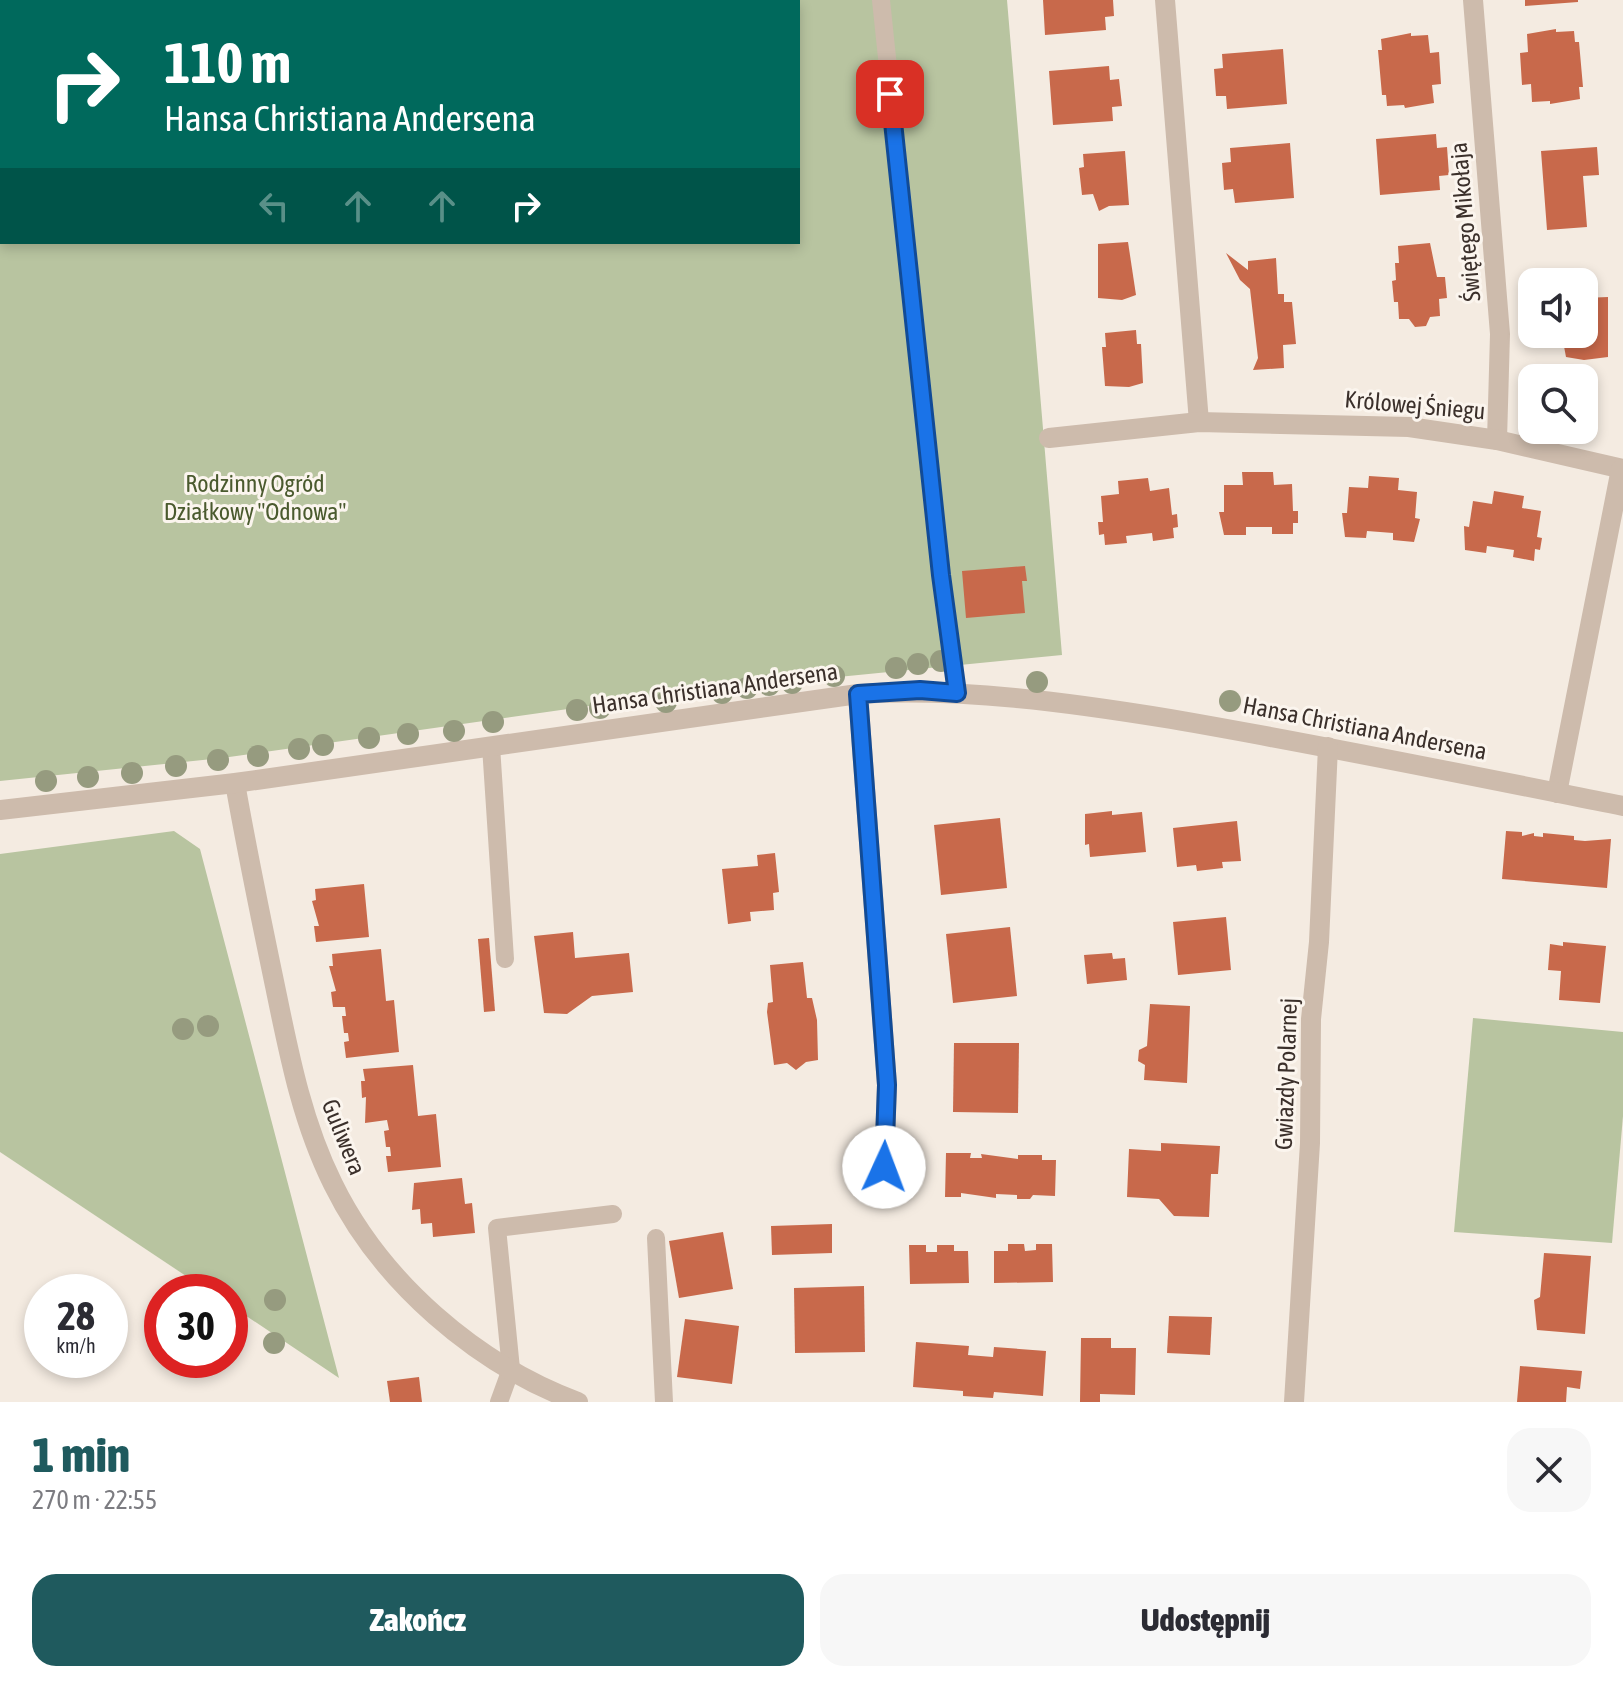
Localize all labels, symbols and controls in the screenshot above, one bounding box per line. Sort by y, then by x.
text: 110 m [164,31,291,95]
icon: right [32,32,136,136]
pin [856,60,924,128]
icon: arrive [868,72,912,116]
text: Hansa Christiana Andersena [164,97,536,139]
street label: Świętego Mikołaja [1445,141,1485,303]
icon: left [252,184,296,228]
icon: ahead [336,184,380,228]
icon: ahead [420,184,464,228]
icon: right [504,184,548,228]
map controls [1518,268,1598,444]
button: sound [1518,268,1598,348]
button: search [1518,364,1598,444]
street label: Królowej Śniegu [1344,385,1486,425]
park label: Rodzinny Ogród Działkowy "Odnowa" [164,470,347,525]
street label: Hansa Christiana Andersena [590,657,840,719]
street label: Hansa Christiana Andersena [1241,691,1489,765]
street label: Gwiazdy Polarnej [1270,998,1302,1150]
street label: Guliwera [317,1095,371,1179]
position arrow [842,1125,926,1209]
speed limit sign: 30 [144,1274,248,1378]
text: 28 [57,1293,95,1338]
text: km/h [56,1334,96,1357]
text: 1 min [32,1427,130,1482]
button: close [1507,1428,1591,1512]
text: 270 m · 22:55 [32,1485,157,1515]
button: Zakończ [32,1574,804,1666]
button: Udostępnij [820,1574,1591,1666]

